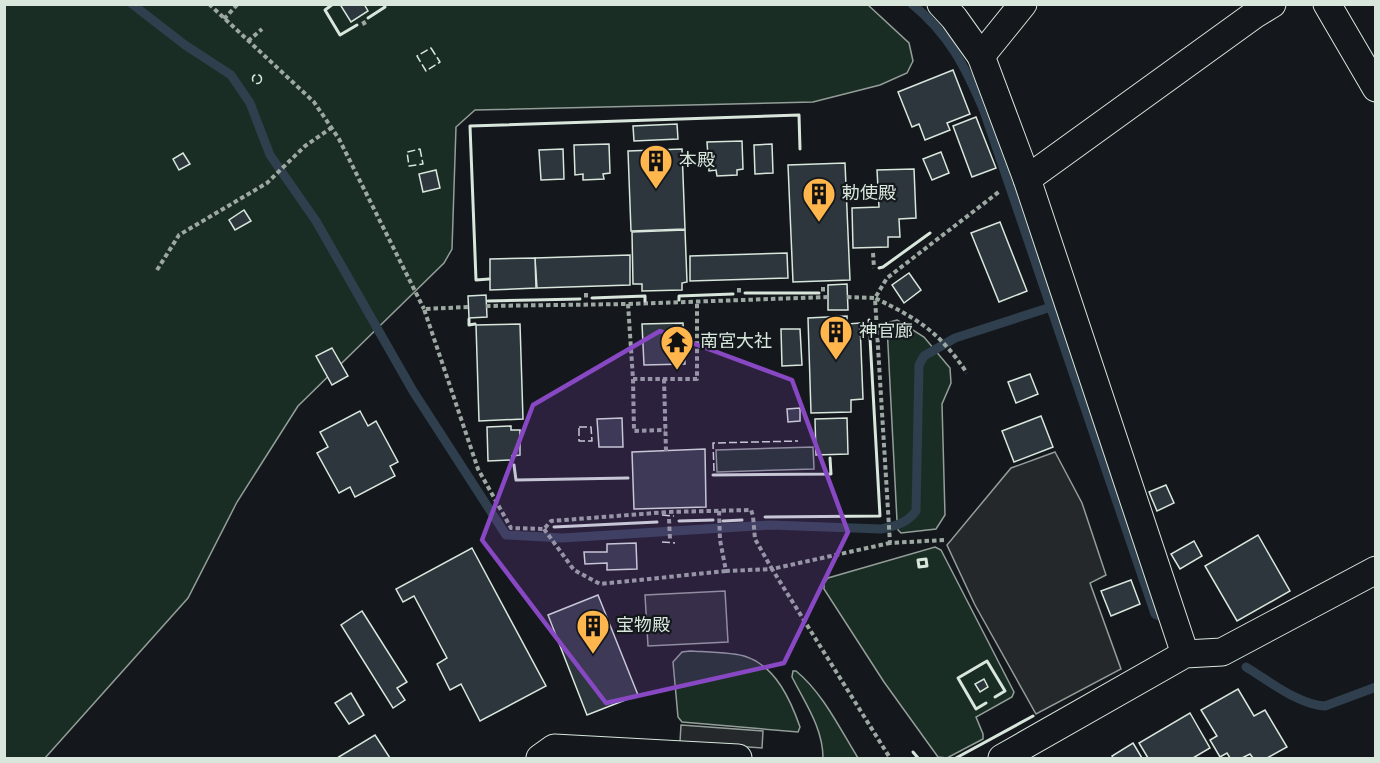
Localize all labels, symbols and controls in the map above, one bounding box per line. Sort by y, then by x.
building icon: 本殿 [638,143,674,190]
place label: 本殿 [679,150,715,173]
building icon: 勅使殿 [801,176,837,223]
place label: 勅使殿 [841,183,896,206]
building icon: 神官廊 [818,314,854,361]
place label: 神官廊 [859,321,913,344]
temple icon: 南宮大社 [659,324,695,371]
place label: 南宮大社 [700,331,772,354]
building icon: 宝物殿 [575,608,611,655]
place label: 宝物殿 [616,615,670,638]

